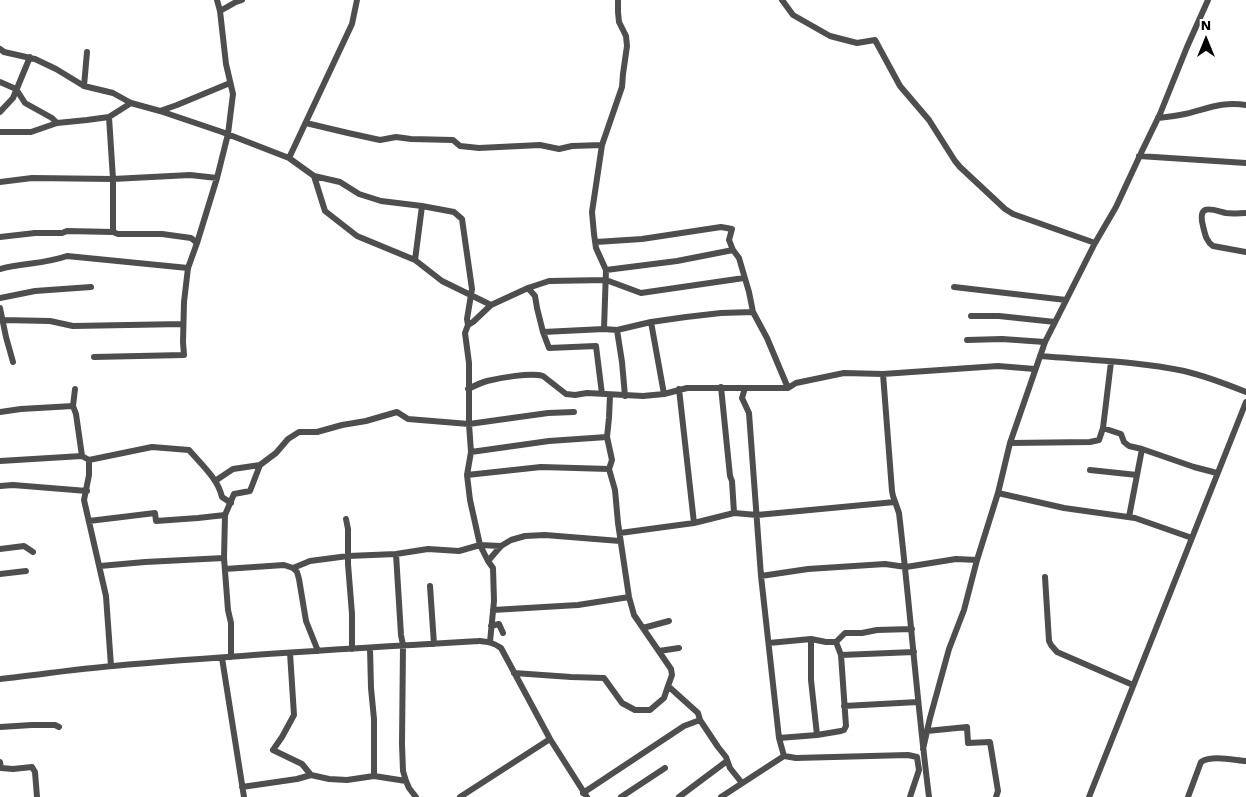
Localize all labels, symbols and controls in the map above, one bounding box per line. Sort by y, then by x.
north arrow [1181,15,1231,65]
text: N [1201,17,1211,33]

